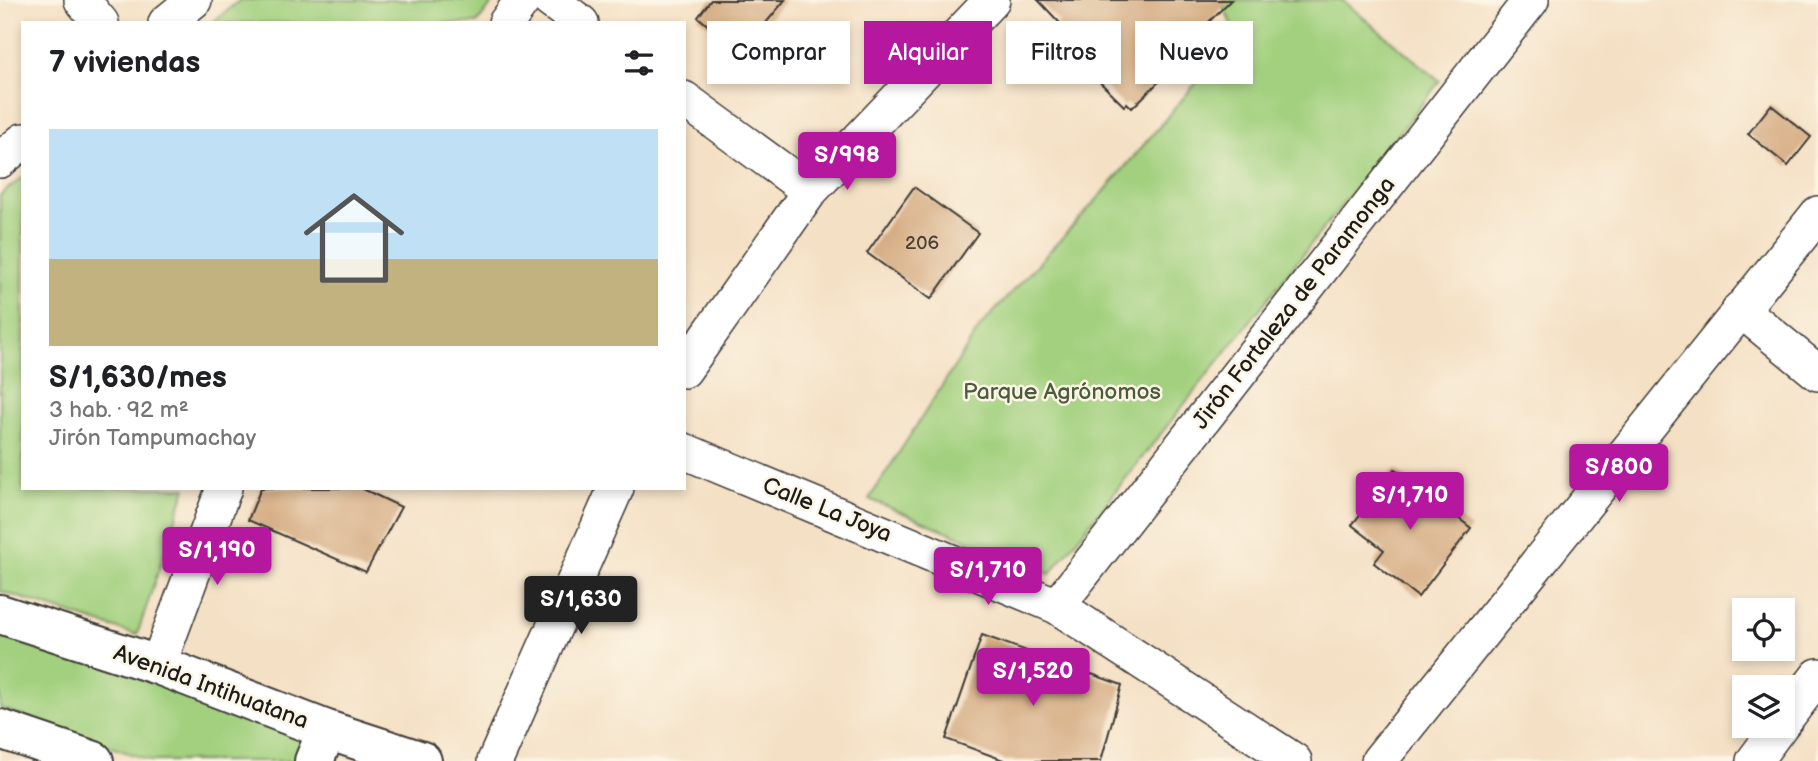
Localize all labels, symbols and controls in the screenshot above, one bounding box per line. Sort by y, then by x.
chip: Comprar [707,21,850,84]
chip: Alquilar [864,21,992,84]
chip: Filtros [1006,21,1121,84]
chip: Nuevo [1135,21,1253,84]
icon: filters [620,44,658,82]
text: 7 viviendas [49,45,200,81]
pin: S/998 [798,132,896,192]
text: S/998 [814,141,880,169]
street label: Jirón Fortaleza de Paramonga [1187,171,1401,435]
icon: home [291,175,417,301]
house number: 206 [905,232,939,255]
text: S/1,630/mes [49,360,227,396]
park label: Parque Agrónomos [963,378,1161,406]
text: 3 hab. · 92 m² [49,396,189,424]
text: Jirón Tampumachay [49,424,256,452]
pin: S/800 [1570,444,1668,504]
text: S/800 [1585,453,1653,481]
street label: Calle La Joya [758,471,896,549]
pin: S/1,710 [1345,472,1475,532]
text: S/1,710 [1372,481,1448,509]
pin: S/1,190 [152,528,282,587]
text: S/1,190 [178,536,256,564]
pin: S/1,710 [923,548,1053,607]
text: S/1,710 [950,556,1026,584]
pin: S/1,630 [516,576,646,636]
text: S/1,630 [540,585,622,613]
map controls [1732,598,1795,738]
button: locate [1732,598,1795,661]
street label: Avenida Intihuatana [110,639,312,735]
pin: S/1,520 [968,648,1098,708]
text: S/1,520 [993,657,1073,685]
button: layers [1732,675,1795,738]

